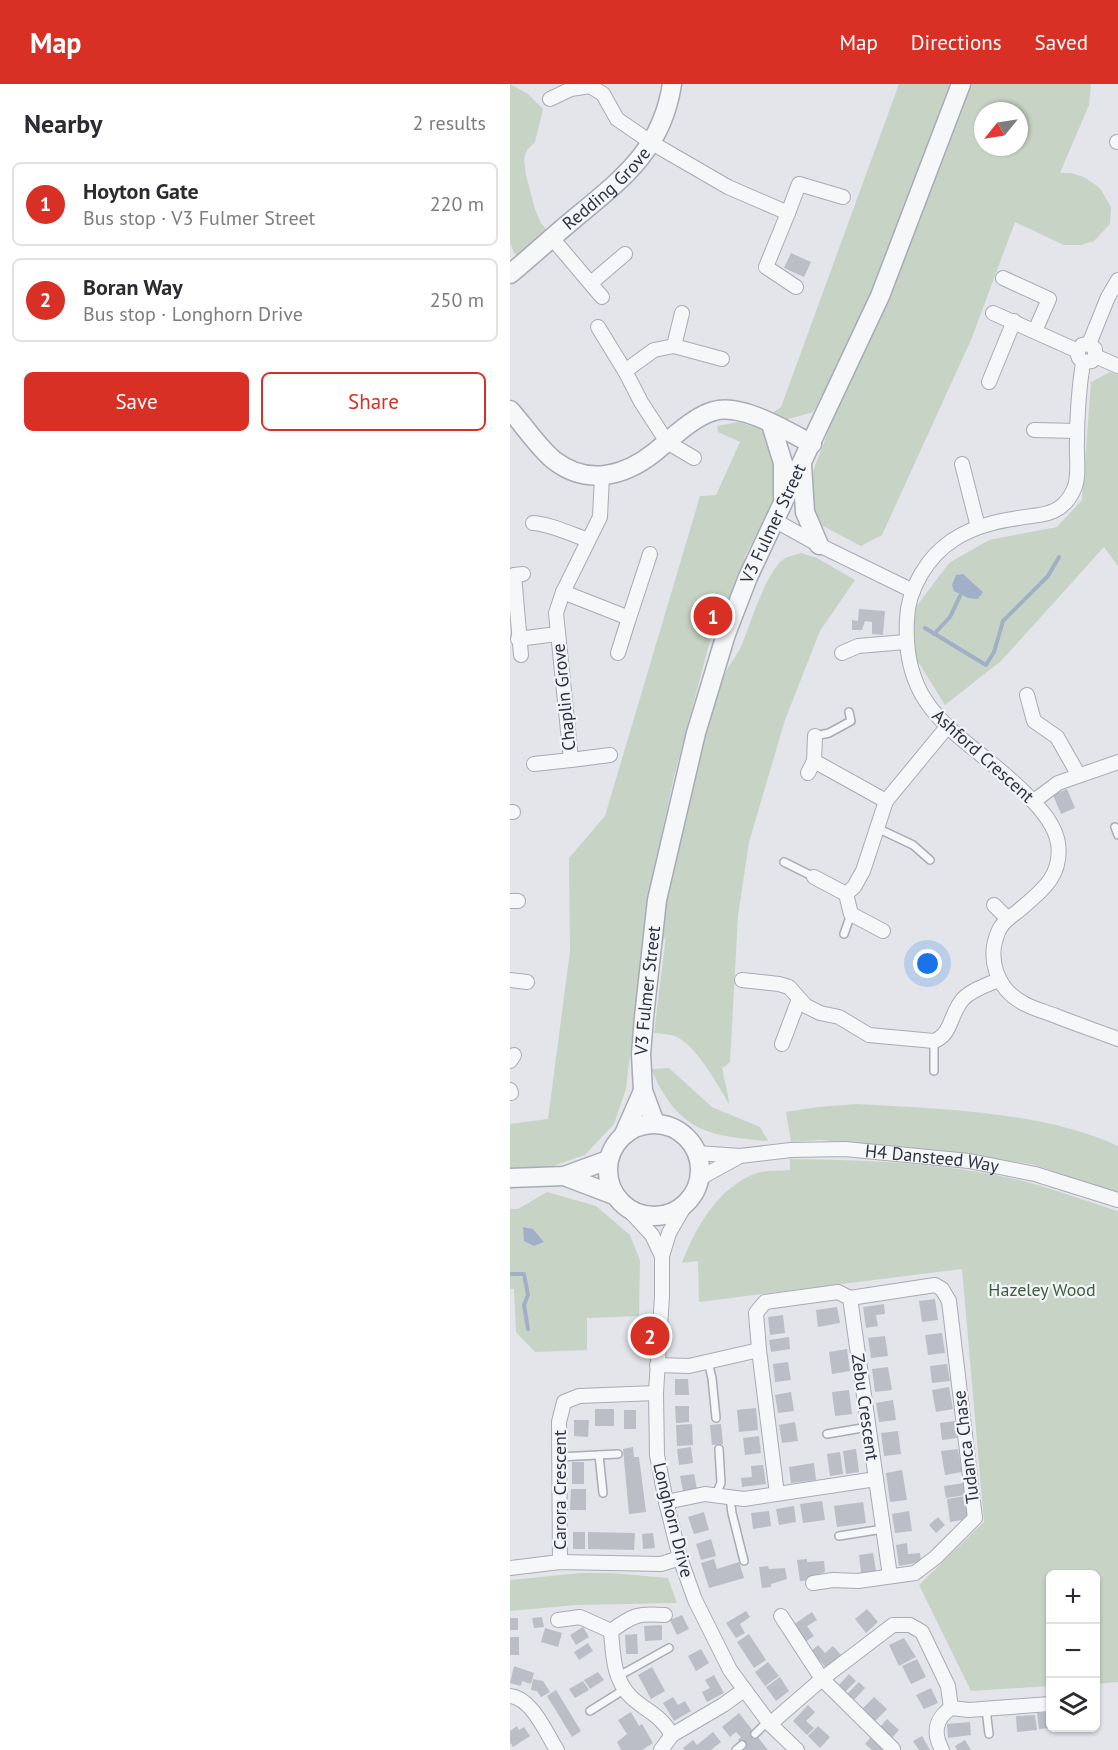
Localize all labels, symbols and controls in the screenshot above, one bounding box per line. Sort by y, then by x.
text: Map [30,24,81,61]
text: Map [839,29,878,56]
text: Directions [911,29,1002,56]
text: Saved [1035,29,1088,56]
north arrow [974,102,1028,156]
text: Nearby [24,107,102,140]
text: 2 results [413,110,486,136]
street label: Redding Grove [558,142,655,235]
text: Hoyton Gate [83,177,199,205]
text: 1 [40,191,51,217]
text: 220 m [430,191,484,217]
text: Bus stop · V3 Fulmer Street [83,205,315,231]
text: Boran Way [83,273,183,301]
text: 2 [40,287,51,313]
text: 250 m [430,287,484,313]
text: Bus stop · Longhorn Drive [83,301,303,327]
button: Save [24,372,249,431]
button: Share [261,372,486,431]
street label: V3 Fulmer Street [734,460,811,588]
pin: 1 [694,594,732,638]
street label: Chaplin Grove [546,642,581,752]
street label: Ashford Crescent [928,704,1039,807]
street label: V3 Fulmer Street [629,925,665,1057]
your location [913,949,942,978]
street label: H4 Dansteed Way [864,1139,1002,1178]
park label: Hazeley Wood [988,1278,1096,1301]
pin: 2 [630,1314,670,1358]
street label: Zebu Crescent [847,1352,884,1462]
street label: Tudanca Chase [947,1389,984,1505]
street label: Carora Crescent [548,1430,571,1550]
street label: Longhorn Drive [648,1460,699,1580]
map controls [1046,1570,1100,1732]
button: + [1046,1570,1100,1624]
button: − [1046,1624,1100,1678]
button: layers [1046,1678,1100,1732]

